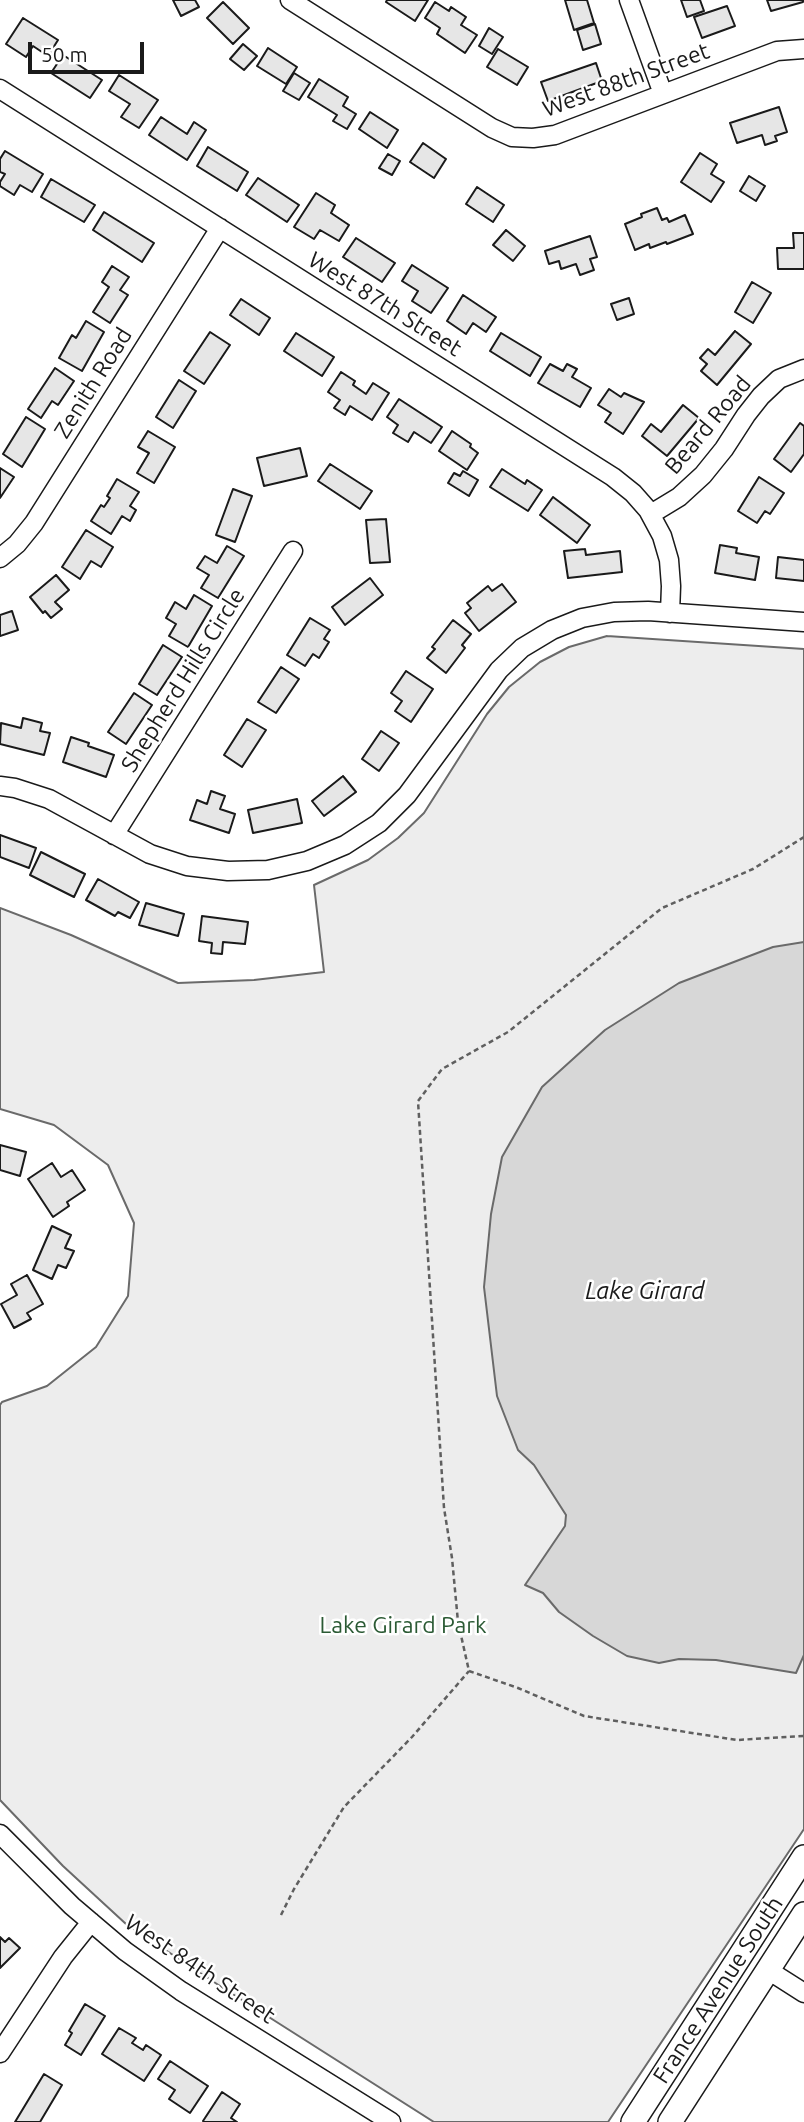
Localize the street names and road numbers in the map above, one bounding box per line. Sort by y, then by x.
street label: West 88th Street [539,37,713,123]
street label: West 87th Street [303,246,467,362]
street label: Zenith Road [48,323,138,443]
street label: Beard Road [659,370,757,480]
street label: Shepherd Hills Circle [115,583,251,777]
street label: France Avenue South [647,1891,789,2089]
street label: West 84th Street [120,1908,280,2030]

